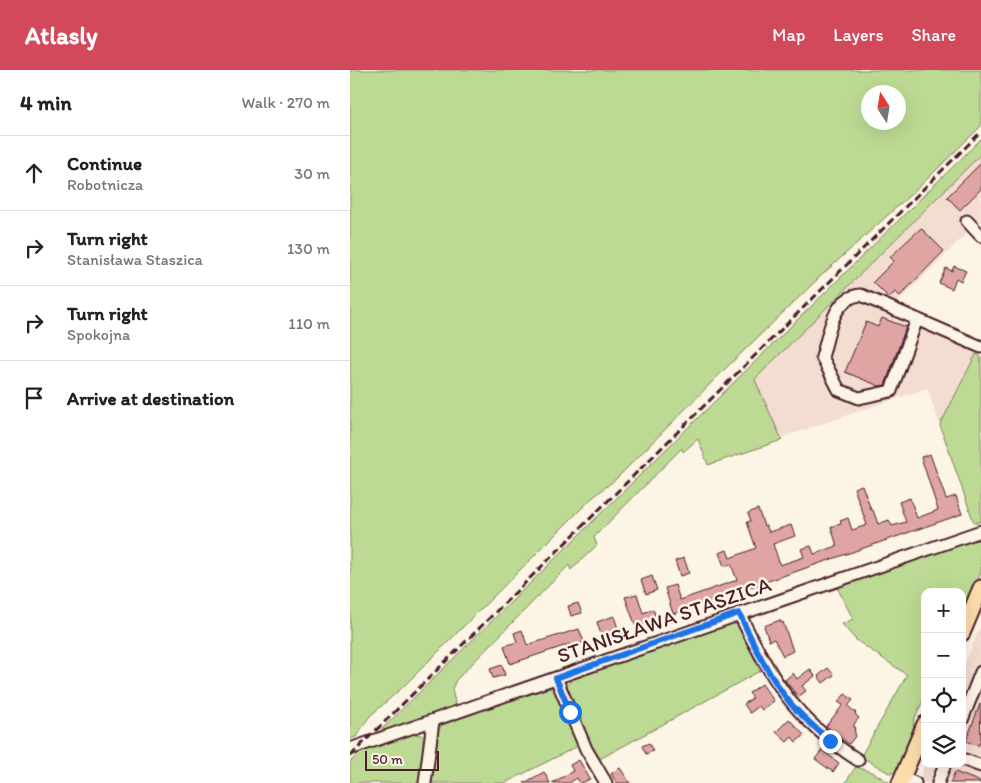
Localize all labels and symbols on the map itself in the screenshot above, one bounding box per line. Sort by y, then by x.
north arrow [861,85,906,130]
street label: STANISŁAWA STASZICA [554,571,775,668]
route start [559,701,582,724]
route end [819,730,842,753]
scale bar [365,748,439,771]

